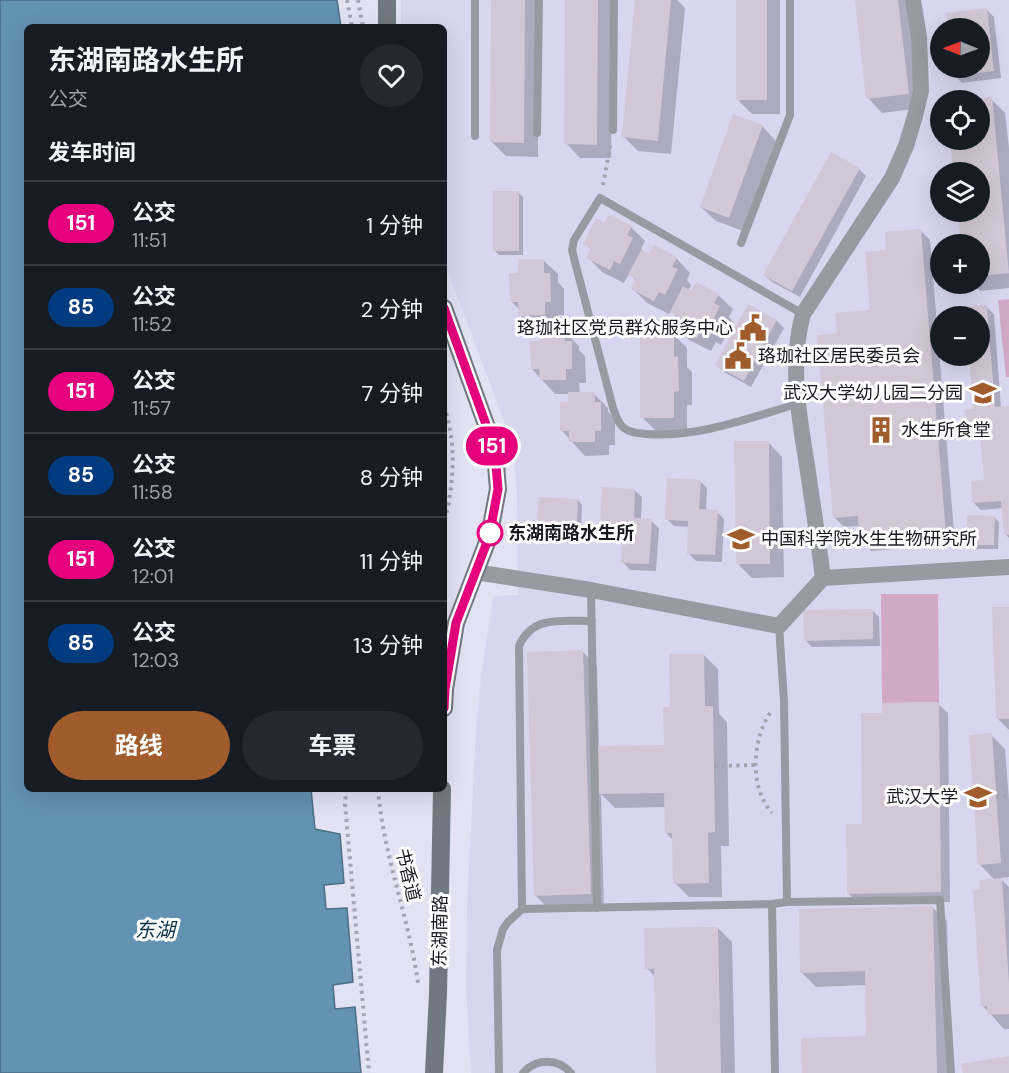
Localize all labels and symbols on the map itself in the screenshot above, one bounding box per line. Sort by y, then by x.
north arrow [930,18,990,78]
public building icon: 珞珈社区党员群众服务中心 [738,313,768,343]
place label: 珞珈社区党员群众服务中心 [517,316,733,340]
public building icon: 珞珈社区居民委员会 [723,341,753,371]
place label: 珞珈社区居民委员会 [758,344,920,368]
school or university icon: 武汉大学幼儿园二分园 [968,378,998,408]
place label: 武汉大学幼儿园二分园 [783,381,963,405]
building icon: 水生所食堂 [866,415,896,445]
place label: 水生所食堂 [901,418,991,442]
line badge: 151 [458,426,526,466]
marker: 东湖南路水生所 [477,520,503,546]
place label: 东湖南路水生所 [508,521,634,545]
school or university icon: 中国科学院水生生物研究所 [726,524,756,554]
place label: 中国科学院水生生物研究所 [761,527,977,551]
school or university icon: 武汉大学 [963,782,993,812]
place label: 武汉大学 [886,785,958,809]
street label: 书香道 [390,846,426,904]
street label: 东湖南路 [427,895,453,967]
water label: 东湖 [135,917,178,943]

